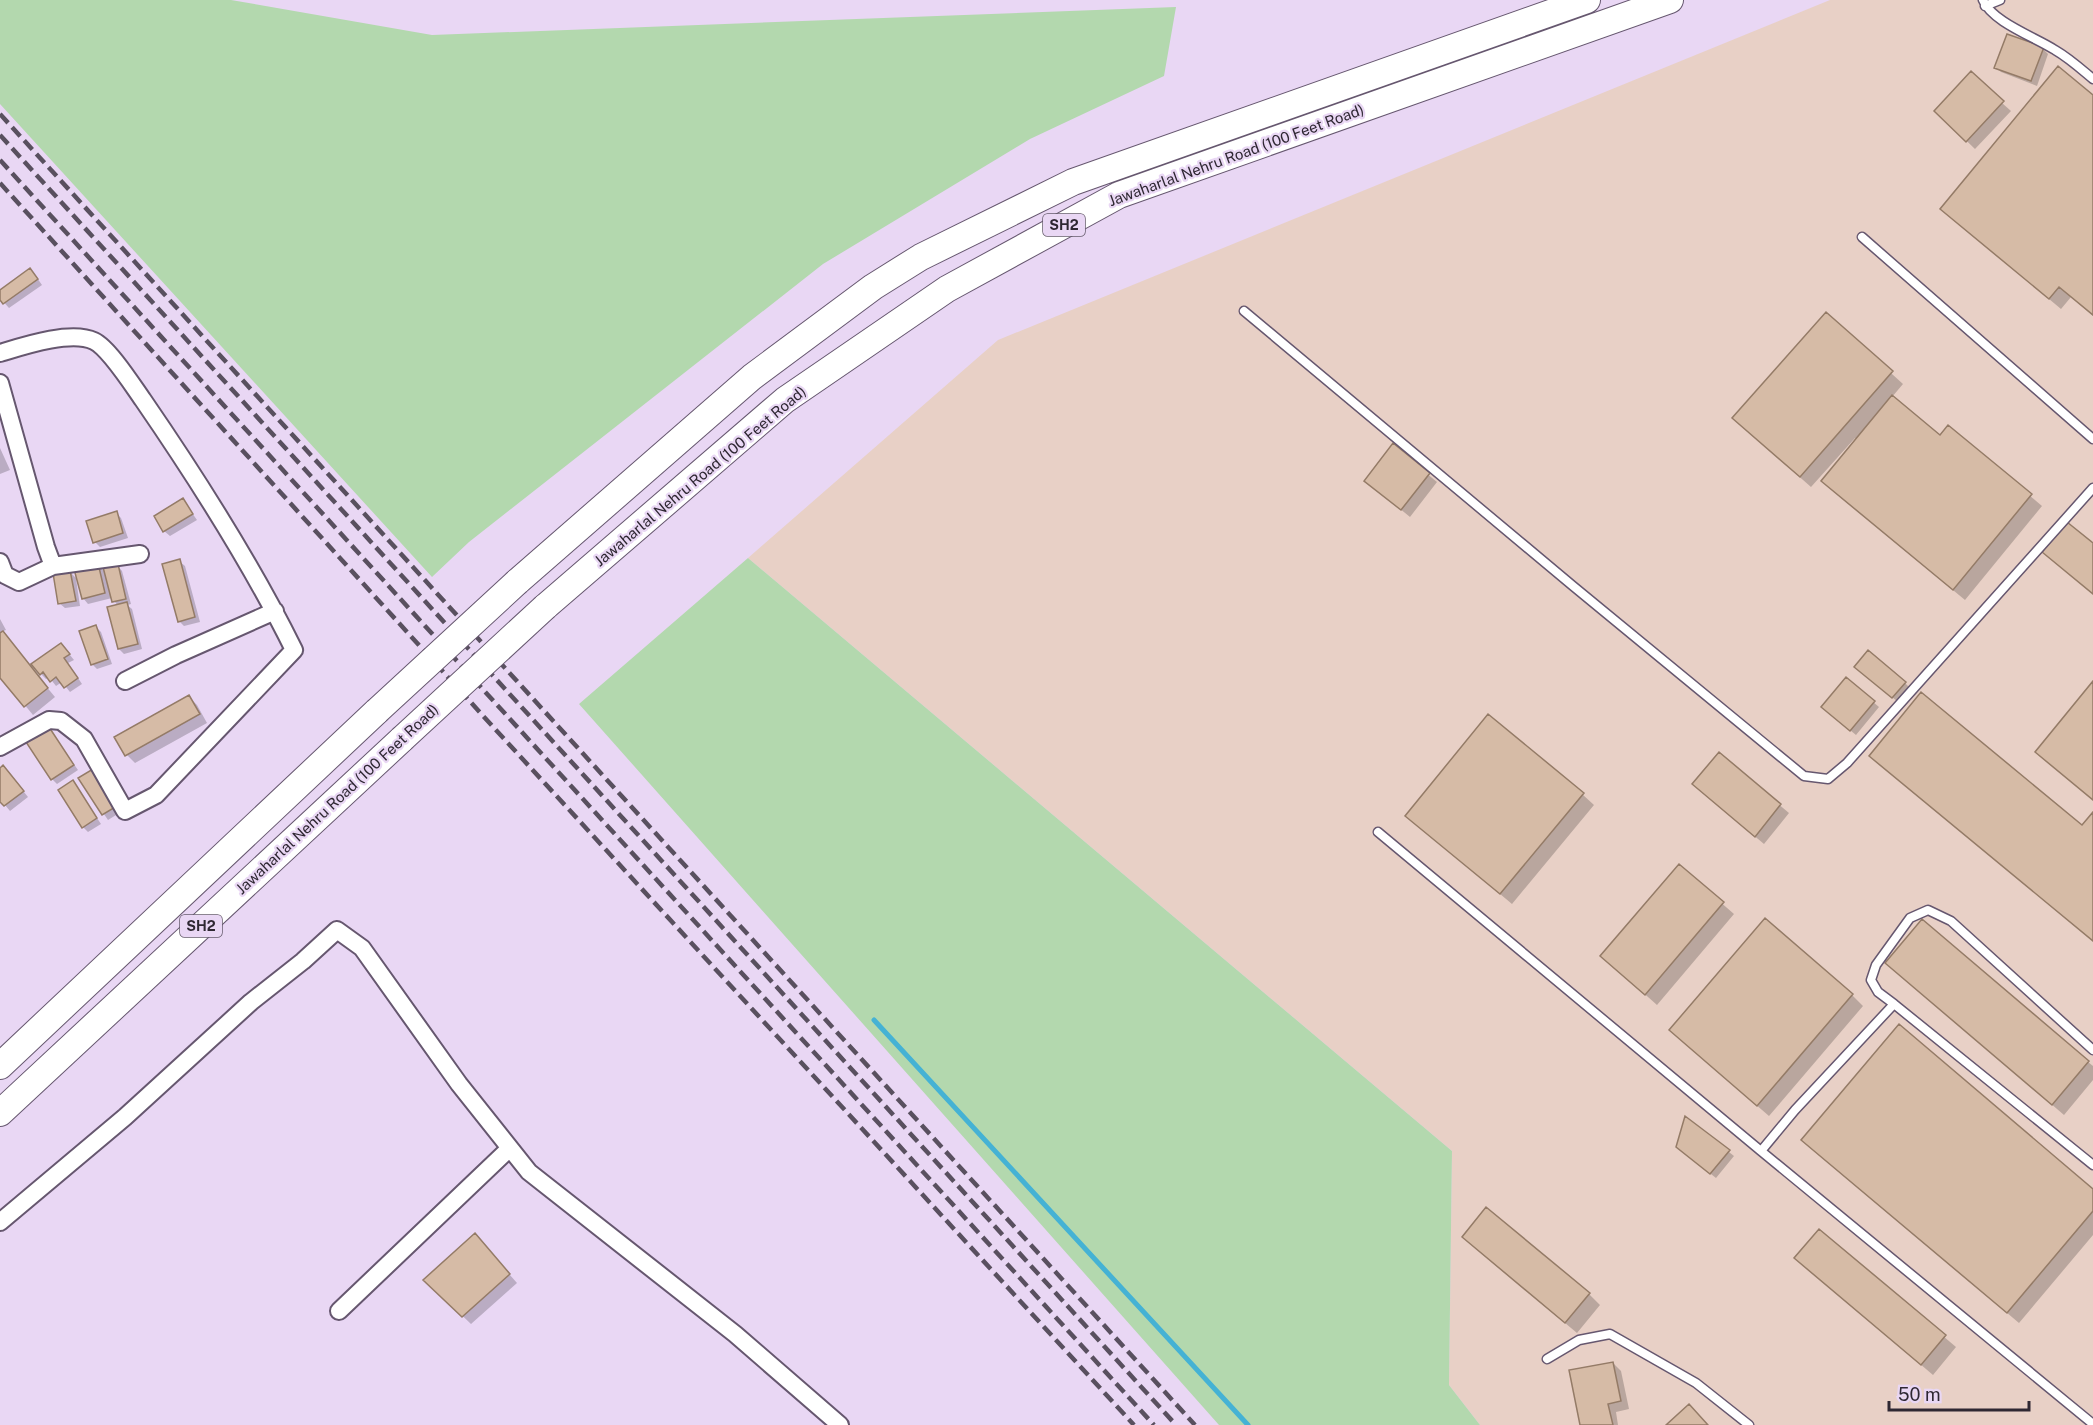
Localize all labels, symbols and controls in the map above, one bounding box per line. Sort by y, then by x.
street label: Jawaharlal Nehru Road (100 Feet Road) [1106,101,1366,209]
road number: SH2 [1043,214,1085,236]
street label: Jawaharlal Nehru Road (100 Feet Road) [591,382,809,570]
street label: Jawaharlal Nehru Road (100 Feet Road) [232,700,442,898]
road number: SH2 [180,915,222,937]
scale bar [1889,1374,2028,1412]
text: 50 m [1898,1384,1941,1405]

